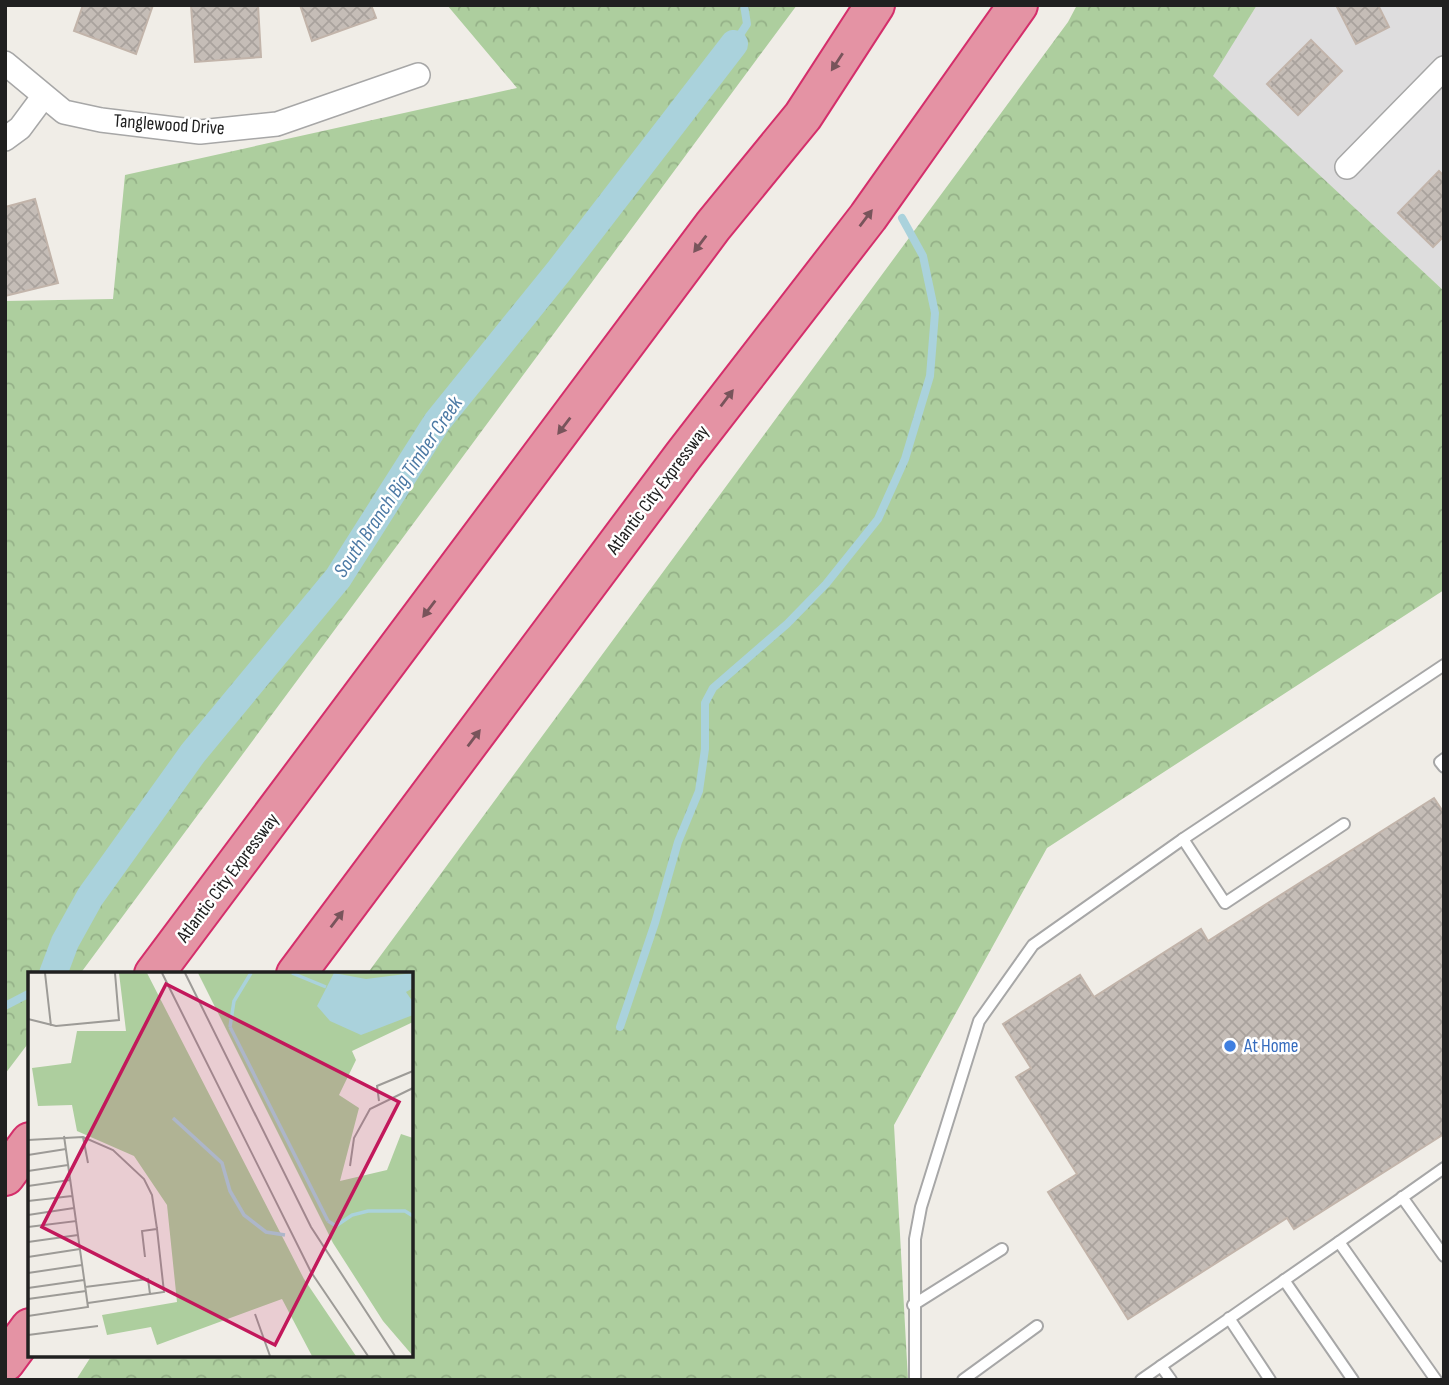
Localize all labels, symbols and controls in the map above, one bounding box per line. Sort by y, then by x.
one-way arrow [831,53,844,72]
street label: Tanglewood Drive [113,110,225,140]
one-way arrow [859,210,874,228]
one-way arrow [693,234,707,253]
one-way arrow [720,390,735,408]
water label: South Branch Big Timber Creek [328,391,468,582]
one-way arrow [558,417,572,435]
street label: Atlantic City Expressway [601,420,715,560]
one-way arrow [422,600,436,618]
one-way arrow [467,729,481,747]
street label: Atlantic City Expressway [171,808,285,948]
one-way arrow [329,911,344,929]
inset map [28,972,413,1357]
place label: At Home [1243,1035,1298,1058]
marker: At Home [1222,1038,1238,1054]

